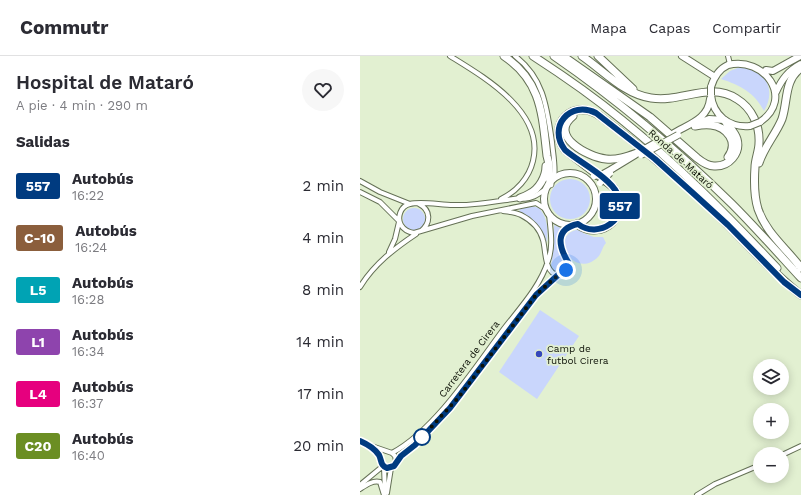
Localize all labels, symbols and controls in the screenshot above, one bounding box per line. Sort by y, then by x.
text: Commutr [20,16,108,39]
text: Mapa [590,20,627,36]
text: Capas [649,20,690,36]
text: Compartir [712,20,781,36]
button: heart [302,69,344,111]
text: Hospital de Mataró [16,71,194,94]
text: A pie · 4 min · 290 m [16,98,148,113]
street label: Ronda de Mataró [646,127,716,191]
text: Salidas [16,133,70,151]
text: Autobús [72,170,134,188]
text: 2 min [303,177,344,195]
text: 557 [26,178,50,194]
text: 16:22 [72,188,104,203]
line badge: 557 [597,193,643,219]
text: 557 [608,198,632,214]
text: Autobús [75,222,137,240]
text: 4 min [302,229,344,247]
text: C-10 [24,230,55,246]
text: 16:24 [75,240,107,255]
your location [556,260,576,280]
text: Autobús [72,274,134,292]
text: 8 min [302,281,344,299]
text: L5 [30,282,46,298]
text: 16:28 [72,292,104,307]
street label: Carretera de Cirera [437,318,502,400]
text: Autobús [72,326,134,344]
text: 14 min [296,333,344,351]
text: L1 [31,334,45,350]
place label: Camp de futbol Cirera [547,343,609,366]
text: 16:34 [72,344,104,359]
marker: Camp de futbol Cirera [534,349,544,359]
map controls [753,359,789,483]
button: layers [753,359,789,395]
text: Autobús [72,378,134,396]
text: 17 min [297,385,344,403]
text: L4 [29,386,47,402]
text: 16:37 [72,396,103,411]
button: + [753,403,789,439]
unlabelled marker [413,428,431,446]
text: Autobús [72,430,134,448]
text: 20 min [293,437,344,455]
text: C20 [25,438,51,454]
button: − [753,447,789,483]
text: 16:40 [72,448,105,463]

